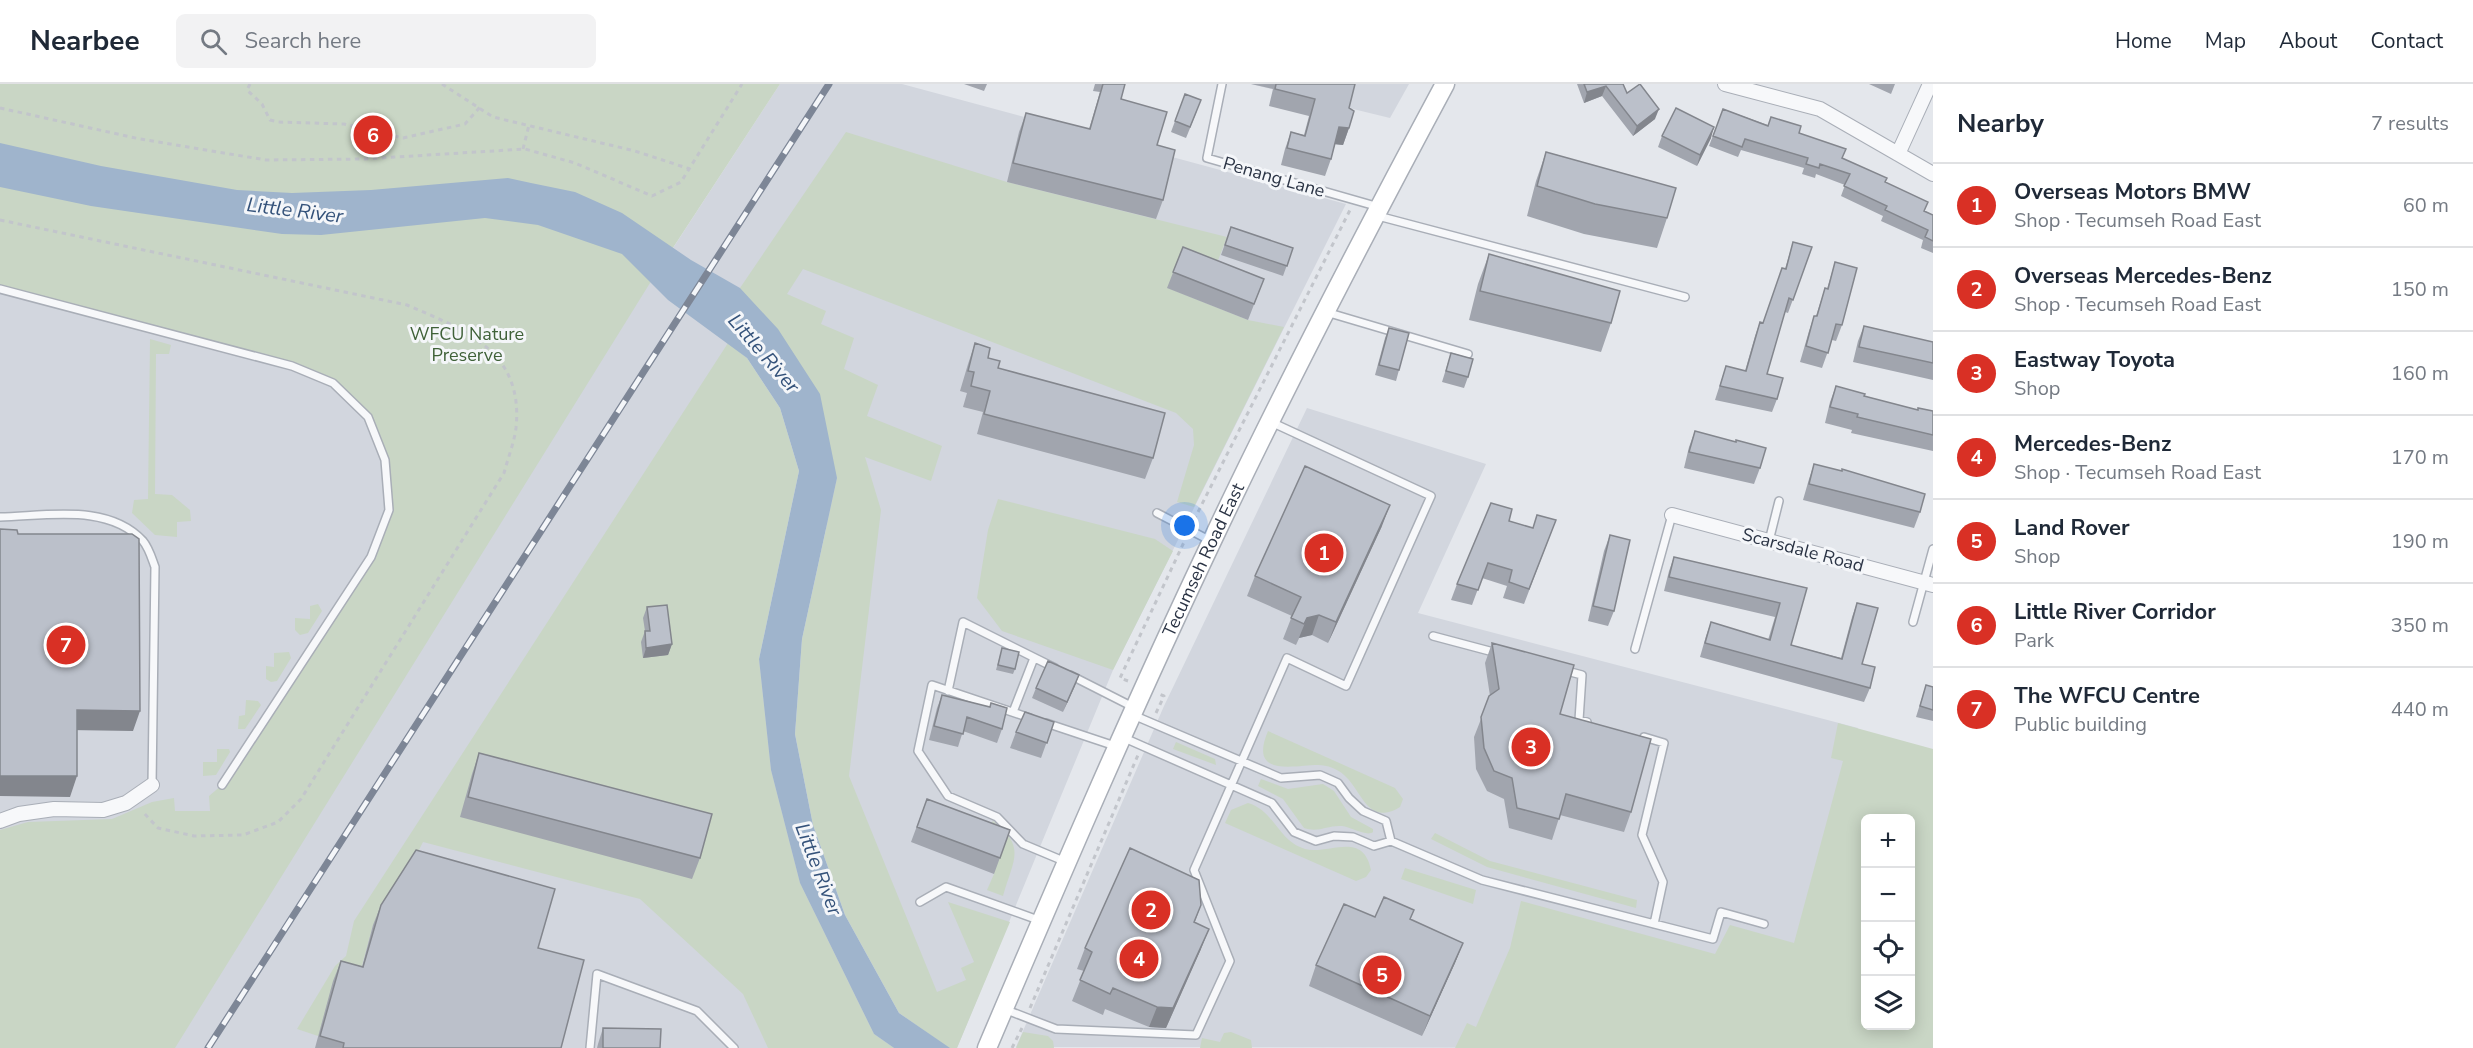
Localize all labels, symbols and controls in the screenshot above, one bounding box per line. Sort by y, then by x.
search box [176,14,596,68]
text: Nearbee [30,22,140,60]
icon: search [197,25,230,58]
text: Search here [245,26,361,56]
text: Home [2115,27,2172,55]
text: Map [2205,27,2246,55]
text: About [2279,27,2337,55]
text: Contact [2370,27,2443,55]
text: Nearby [1957,106,2044,141]
text: 7 results [2371,110,2449,137]
pin: 6 [354,112,392,158]
street label: Penang Lane [1220,151,1328,203]
text: Overseas Motors BMW [2014,177,2251,207]
water label: Little River [245,191,345,230]
text: 1 [1971,192,1983,219]
text: 60 m [2403,192,2449,219]
text: Shop · Tecumseh Road East [2014,207,2261,234]
text: Overseas Mercedes-Benz [2014,261,2272,291]
text: 2 [1971,276,1983,303]
text: 150 m [2391,276,2449,303]
text: Shop · Tecumseh Road East [2014,291,2261,318]
water label: Little River [722,308,806,399]
park label: WFCU Nature Preserve [410,322,524,367]
text: Eastway Toyota [2014,345,2175,375]
text: 3 [1971,360,1983,387]
text: 160 m [2391,360,2449,387]
text: Shop [2014,375,2060,402]
text: Mercedes-Benz [2014,429,2171,459]
text: 4 [1971,444,1983,471]
text: 170 m [2391,444,2449,471]
text: Shop · Tecumseh Road East [2014,459,2261,486]
street label: Tecumseh Road East [1157,478,1250,641]
your location [1170,511,1199,540]
text: Land Rover [2014,513,2130,543]
street label: Scarsdale Road [1739,522,1867,578]
text: 5 [1971,528,1983,555]
text: 190 m [2391,528,2449,555]
pin: 1 [1304,530,1344,576]
text: Shop [2014,543,2060,570]
text: Little River Corridor [2014,597,2216,627]
text: 6 [1971,612,1983,639]
text: 350 m [2391,612,2449,639]
pin: 7 [46,622,86,668]
text: Park [2014,627,2054,654]
text: The WFCU Centre [2014,681,2200,711]
text: 7 [1971,696,1983,723]
text: 440 m [2391,696,2449,723]
text: Public building [2014,711,2147,738]
pin: 3 [1512,724,1550,770]
map controls [1861,814,1915,1030]
button: + [1861,814,1915,868]
water label: Little River [789,819,849,920]
button: − [1861,868,1915,922]
pin: 2 [1132,888,1170,932]
button: locate [1861,922,1915,976]
pin: 4 [1120,936,1158,982]
pin: 5 [1362,952,1402,998]
button: layers [1861,976,1915,1030]

